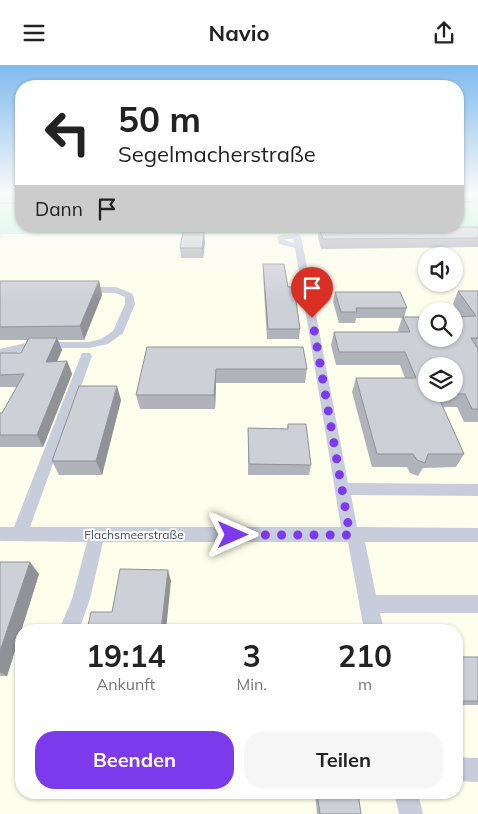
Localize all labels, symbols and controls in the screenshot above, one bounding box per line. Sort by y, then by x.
icon: menu [20,19,48,47]
text: Navio [209,19,269,47]
icon: share [430,19,458,47]
text: 50 m [118,97,201,141]
icon: left [35,100,100,165]
text: Segelmacherstraße [118,140,316,168]
icon: arrive [93,195,121,223]
text: Dann [35,197,83,221]
map controls [418,247,463,402]
button: sound [418,247,463,292]
pin [291,267,333,318]
icon: arrive [298,274,326,302]
button: search [418,302,463,347]
button: layers [418,357,463,402]
position arrow [206,508,258,560]
street label: Flachsmeerstraße [84,527,184,542]
text: 19:14 [86,637,165,675]
text: 3 [243,637,261,675]
text: 210 [338,637,392,675]
text: Ankunft [96,674,155,694]
text: Min. [236,674,267,694]
text: m [358,674,372,694]
button: Beenden [35,731,234,789]
button: Teilen [244,731,443,789]

